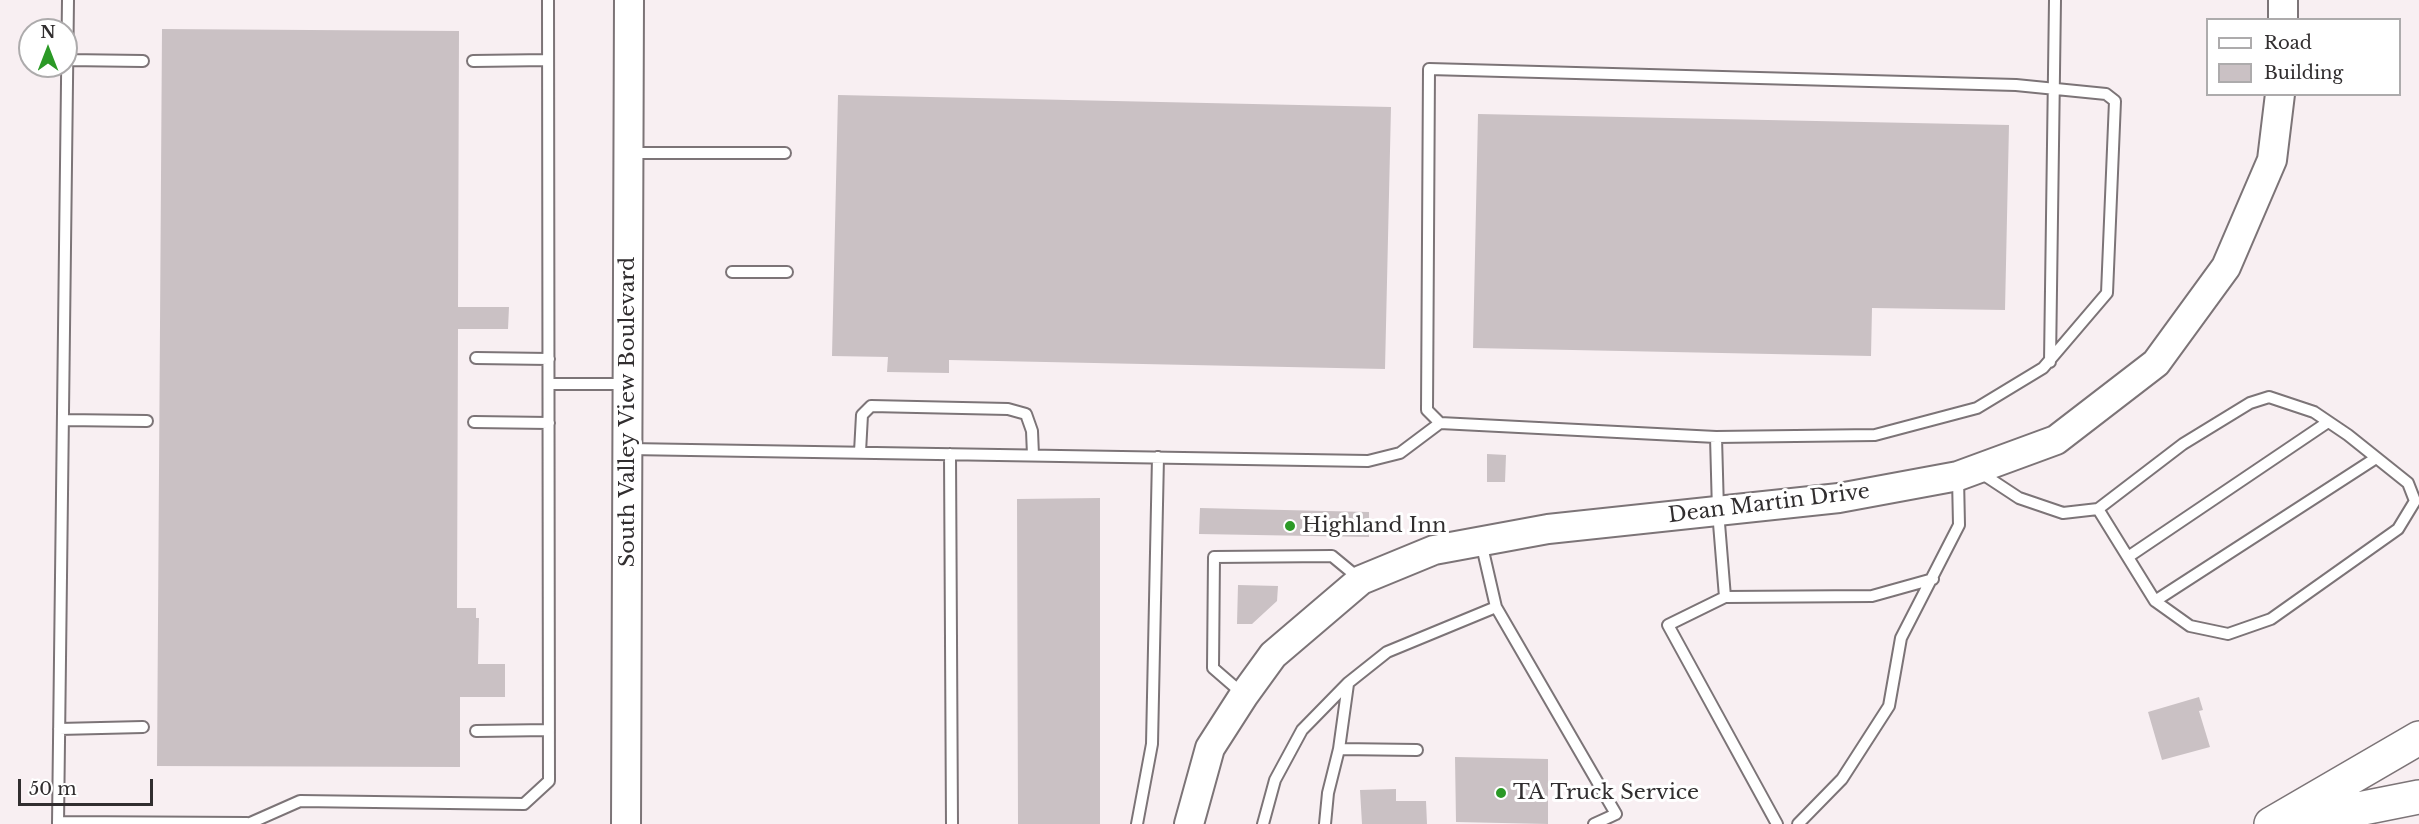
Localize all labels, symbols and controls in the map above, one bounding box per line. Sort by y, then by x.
north arrow [18,18,78,78]
legend [2206,18,2401,96]
text: N [40,22,56,42]
text: Road [2264,32,2312,54]
text: Building [2264,62,2343,84]
street label: South Valley View Boulevard [615,257,641,567]
street label: Dean Martin Drive [1667,479,1871,529]
place label: Highland Inn [1302,513,1446,539]
marker: Highland Inn [1283,519,1297,533]
scale bar [21,767,156,805]
text: 50 m [29,778,77,800]
place label: TA Truck Service [1513,780,1699,806]
marker: TA Truck Service [1494,786,1508,800]

